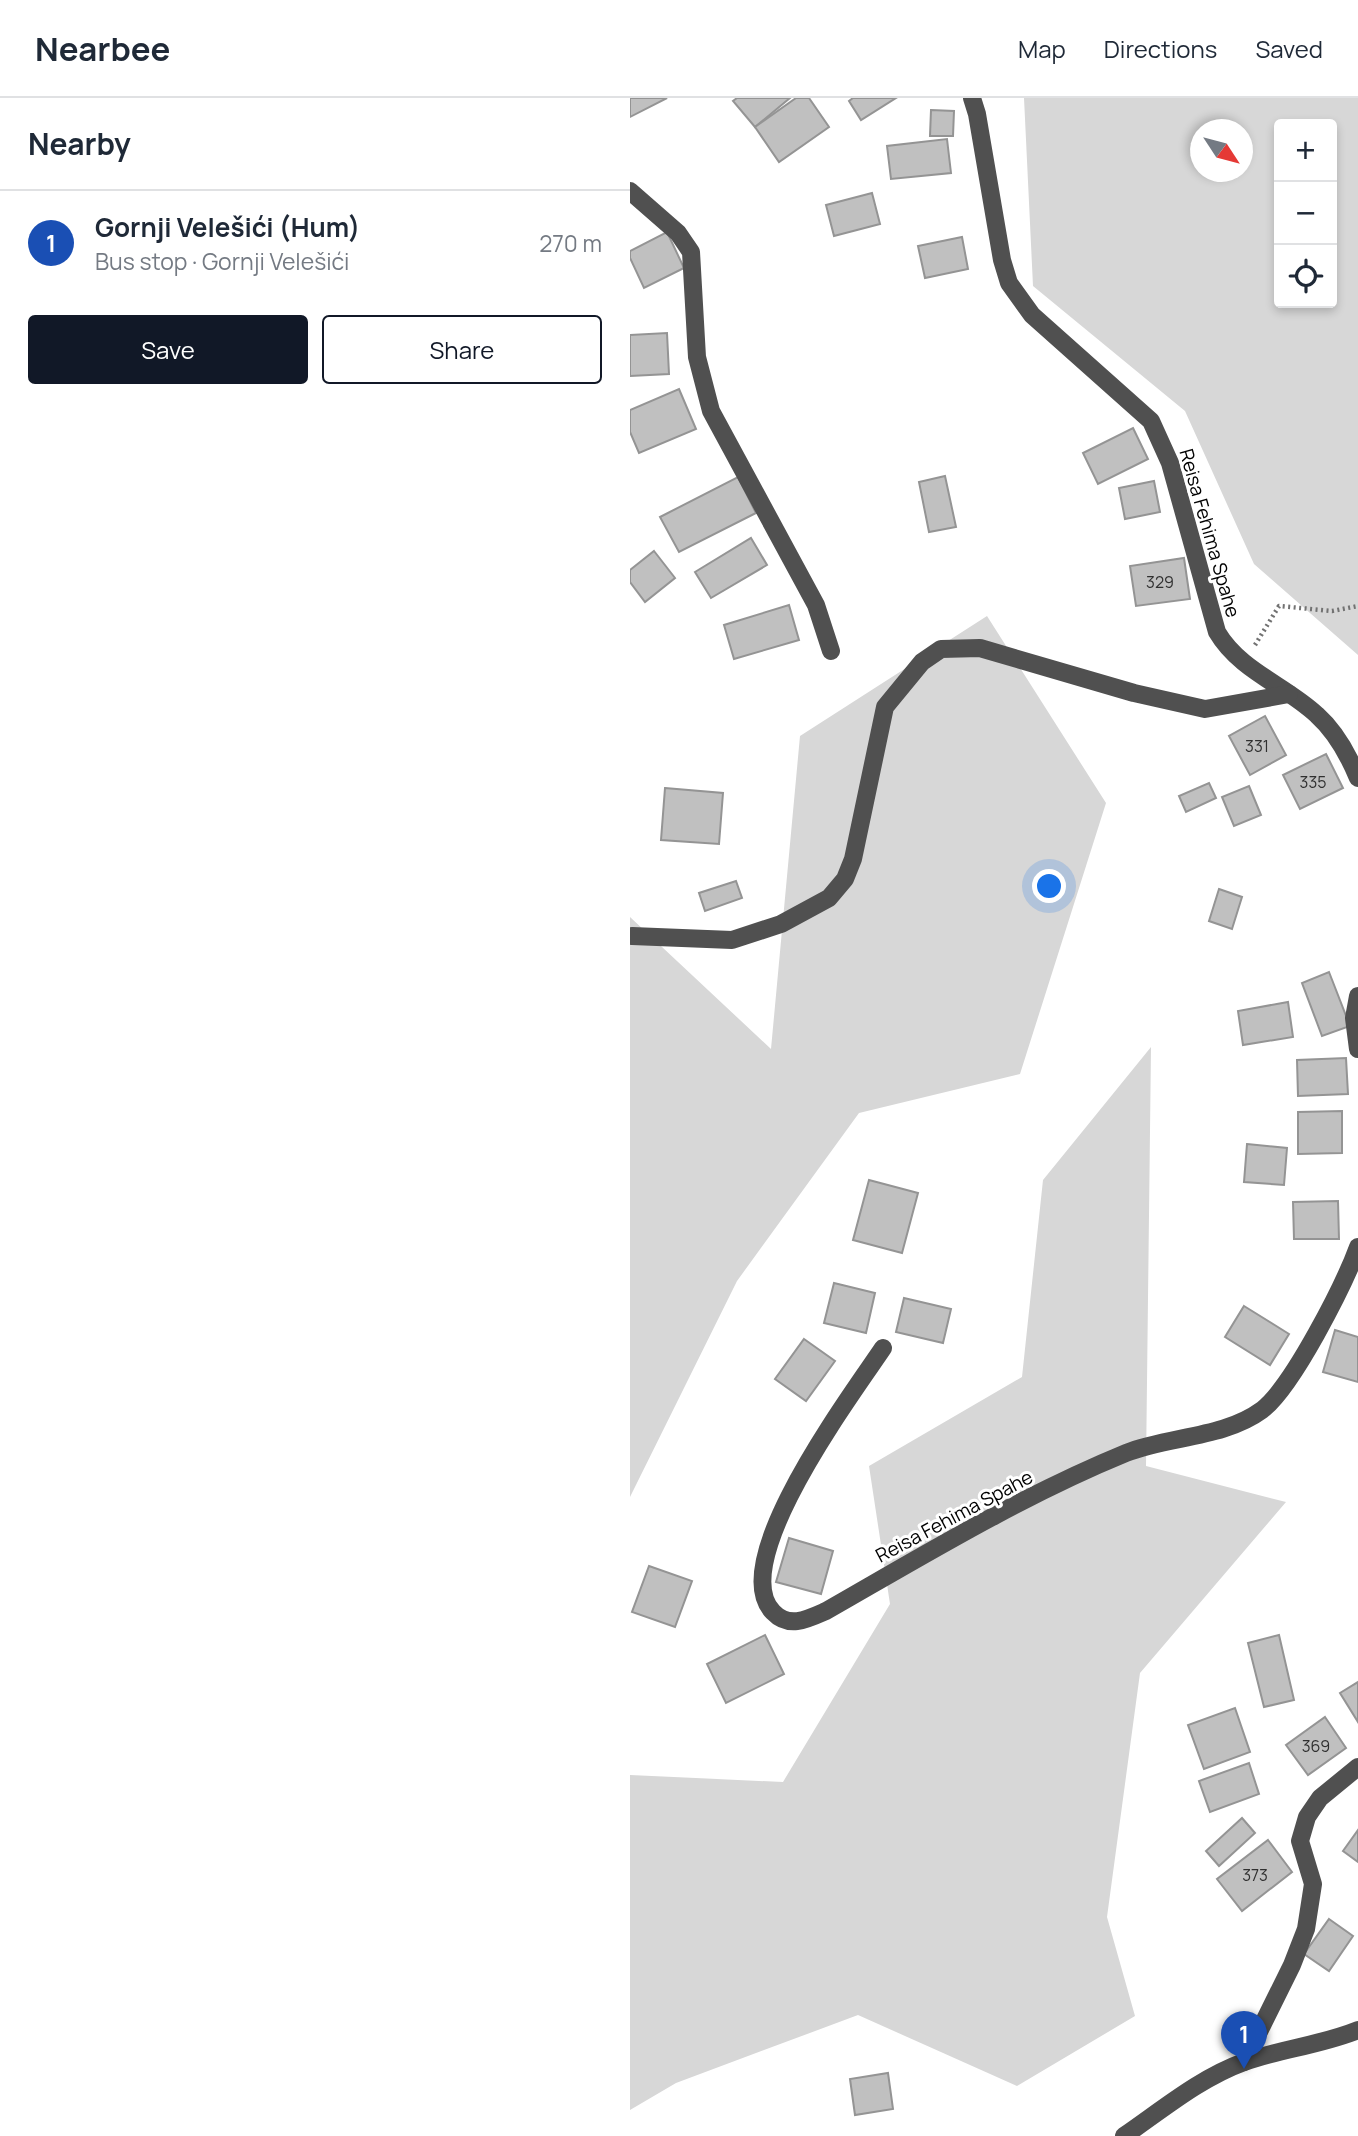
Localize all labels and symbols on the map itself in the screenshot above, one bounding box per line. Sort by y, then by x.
north arrow [1190,119,1253,182]
street label: Reisa Fehima Spahe [1173,446,1247,620]
house number: 329 [1146,571,1174,593]
house number: 331 [1245,735,1269,757]
house number: 335 [1300,771,1326,793]
your location [1032,869,1066,903]
street label: Reisa Fehima Spahe [871,1464,1037,1568]
house number: 369 [1302,1735,1330,1757]
house number: 373 [1242,1864,1268,1886]
pin: 1 [1221,2011,1267,2069]

